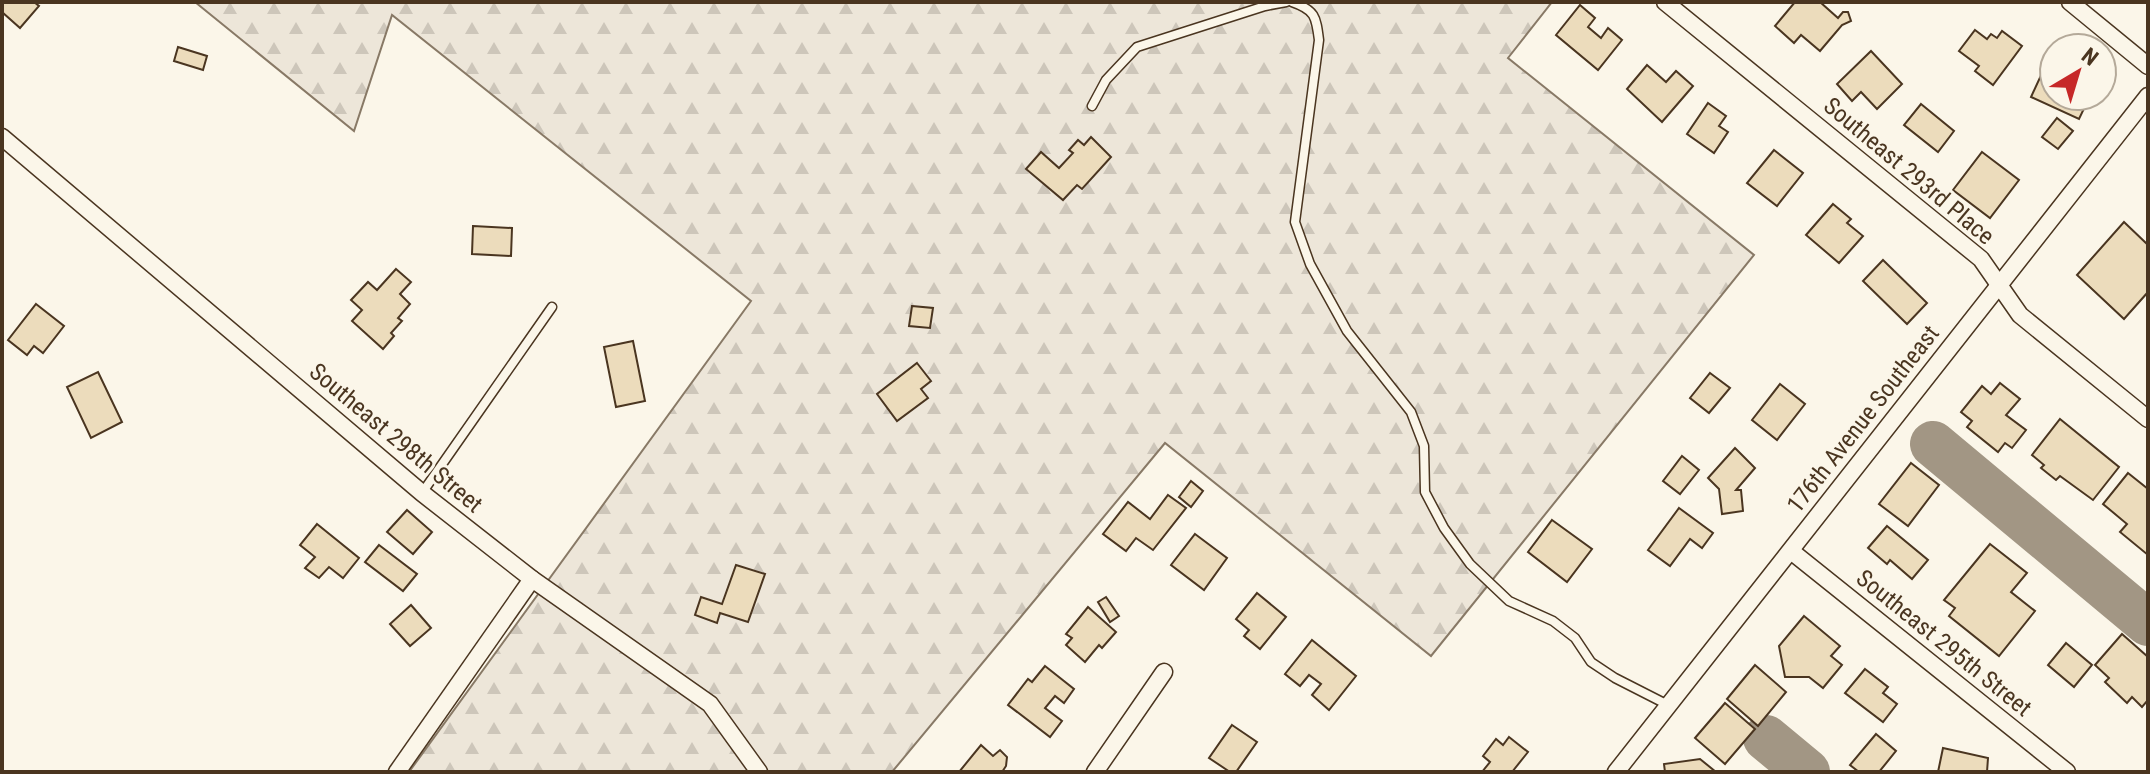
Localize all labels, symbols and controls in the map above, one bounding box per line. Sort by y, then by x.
north arrow [2038,32,2118,112]
text: N [2077,43,2103,71]
street label: Southeast 293rd Place [1818,92,2000,250]
street label: 176th Avenue Southeast [1781,320,1945,518]
street label: Southeast 298th Street [304,358,488,518]
street label: Southeast 295th Street [1851,564,2037,722]

